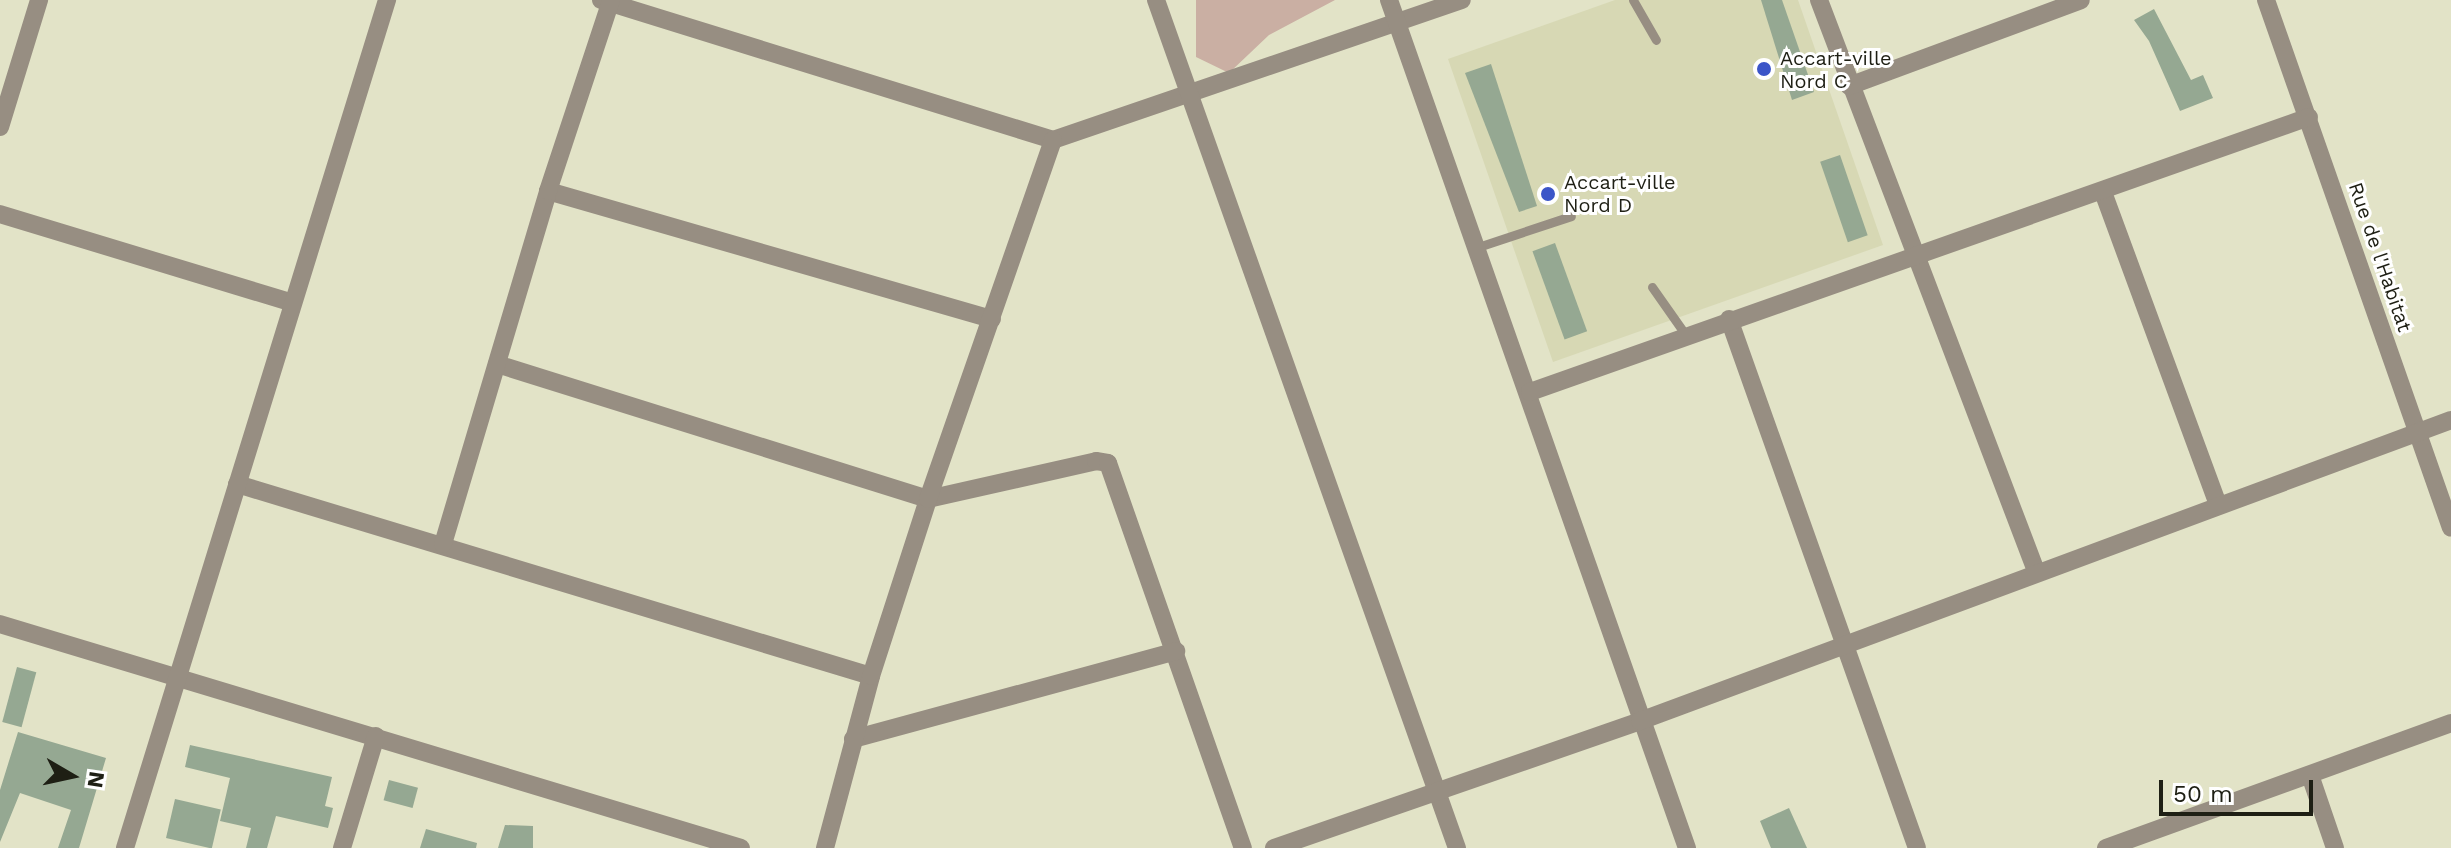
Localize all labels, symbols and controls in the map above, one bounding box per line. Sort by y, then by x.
place label: Accart-ville Nord C [1780,46,1892,93]
marker: Accart-ville Nord C [1755,60,1773,78]
place label: Accart-ville Nord D [1564,170,1676,217]
street label: Rue de l'Habitat [2343,179,2417,335]
marker: Accart-ville Nord D [1539,185,1557,203]
north arrow [32,736,112,816]
scale bar [2163,764,2317,814]
text: N [83,770,110,790]
text: 50 m [2173,780,2233,808]

